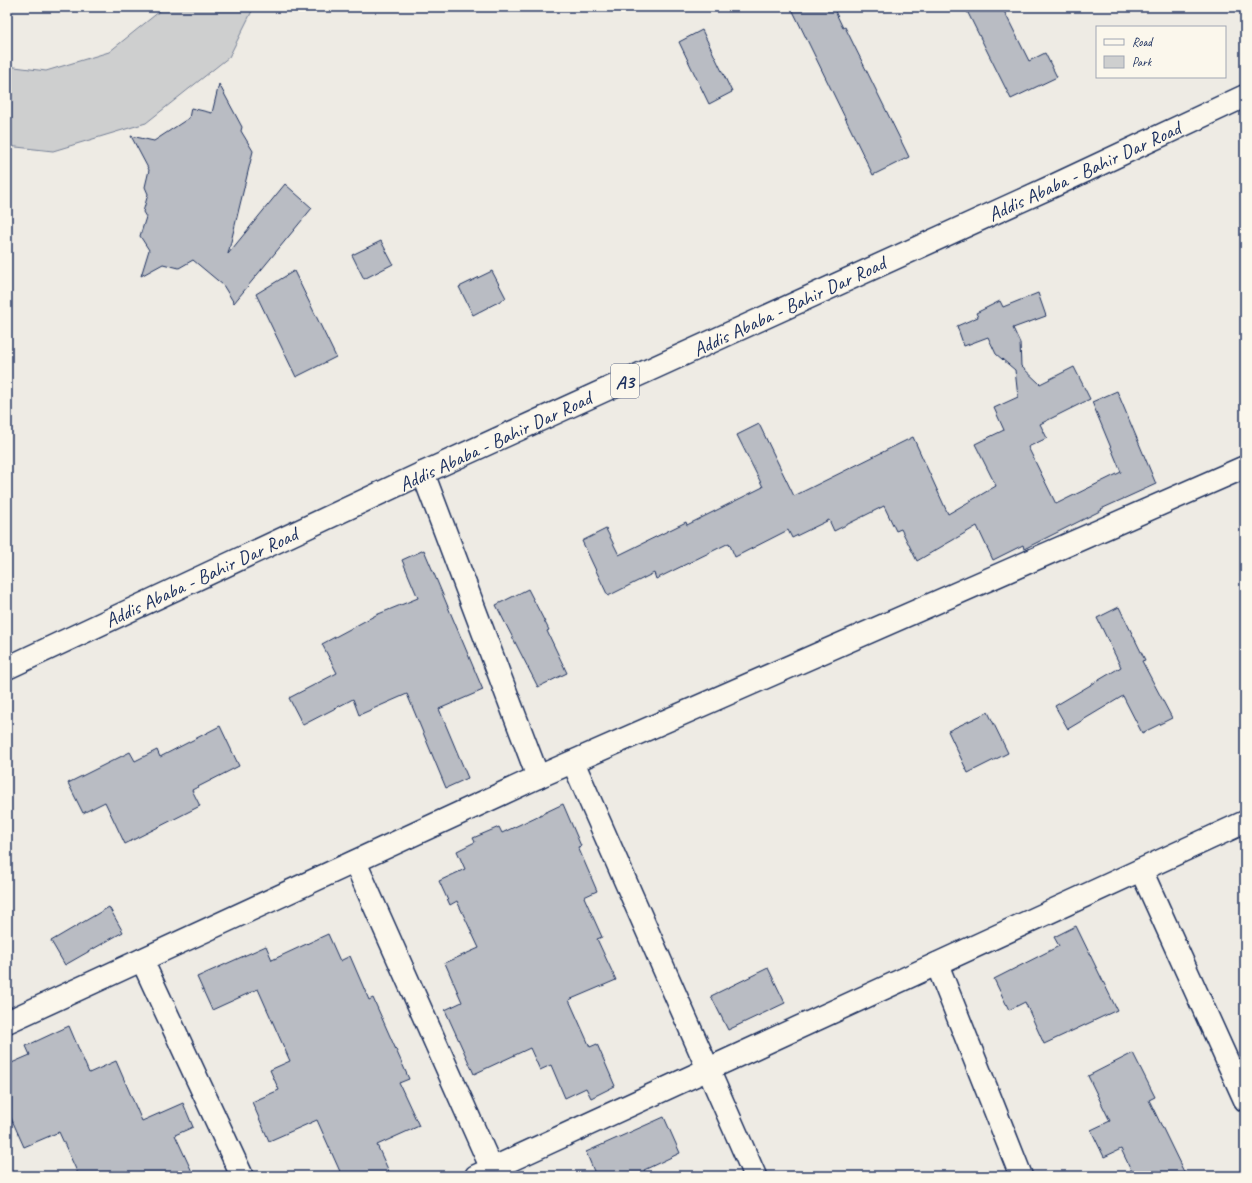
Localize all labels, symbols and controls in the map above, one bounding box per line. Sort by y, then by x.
legend [1096,26,1226,78]
text: Road [1132,34,1154,50]
text: Park [1132,54,1153,70]
street label: Addis Ababa - Bahir Dar Road [984,114,1187,227]
street label: Addis Ababa - Bahir Dar Road [689,249,892,362]
road number: A3 [611,364,639,398]
street label: Addis Ababa - Bahir Dar Road [395,384,598,497]
street label: Addis Ababa - Bahir Dar Road [101,520,304,633]

